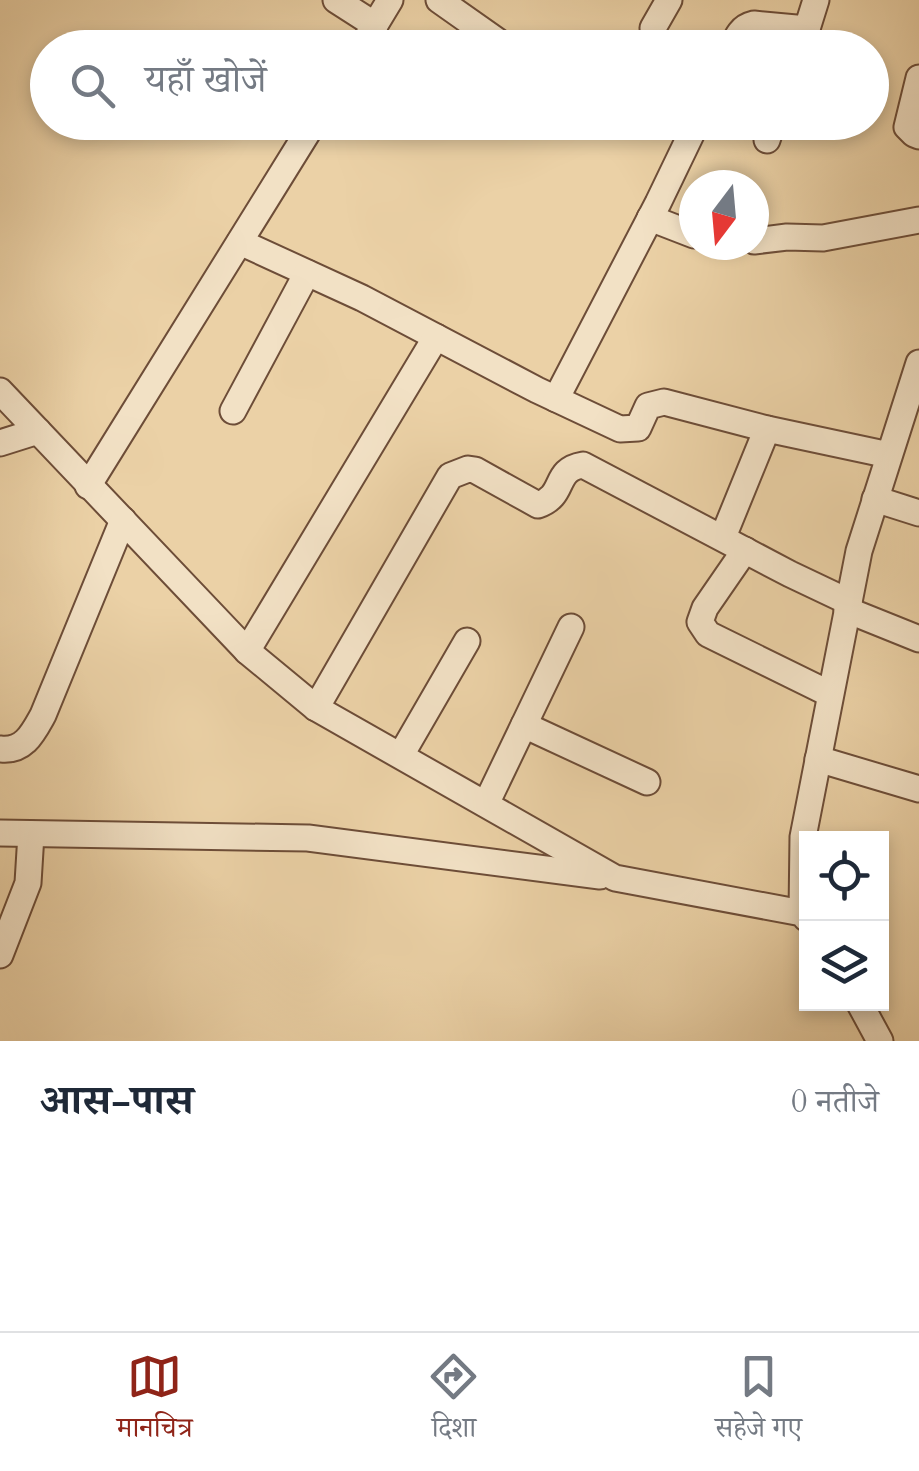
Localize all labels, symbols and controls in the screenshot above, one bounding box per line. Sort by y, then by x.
search box [30,30,889,140]
text: यहाँ खोजें [145,54,266,106]
icon: search [65,58,120,113]
north arrow [679,170,769,260]
map controls [799,831,889,1011]
button: locate [799,831,889,921]
button: layers [799,921,889,1011]
text: आस-पास [40,1072,194,1129]
text: 0 नतीजे [791,1080,879,1124]
tab: मानचित्र [117,1349,193,1455]
tab: दिशा [426,1349,481,1455]
tab: सहेजे गए [715,1349,802,1455]

